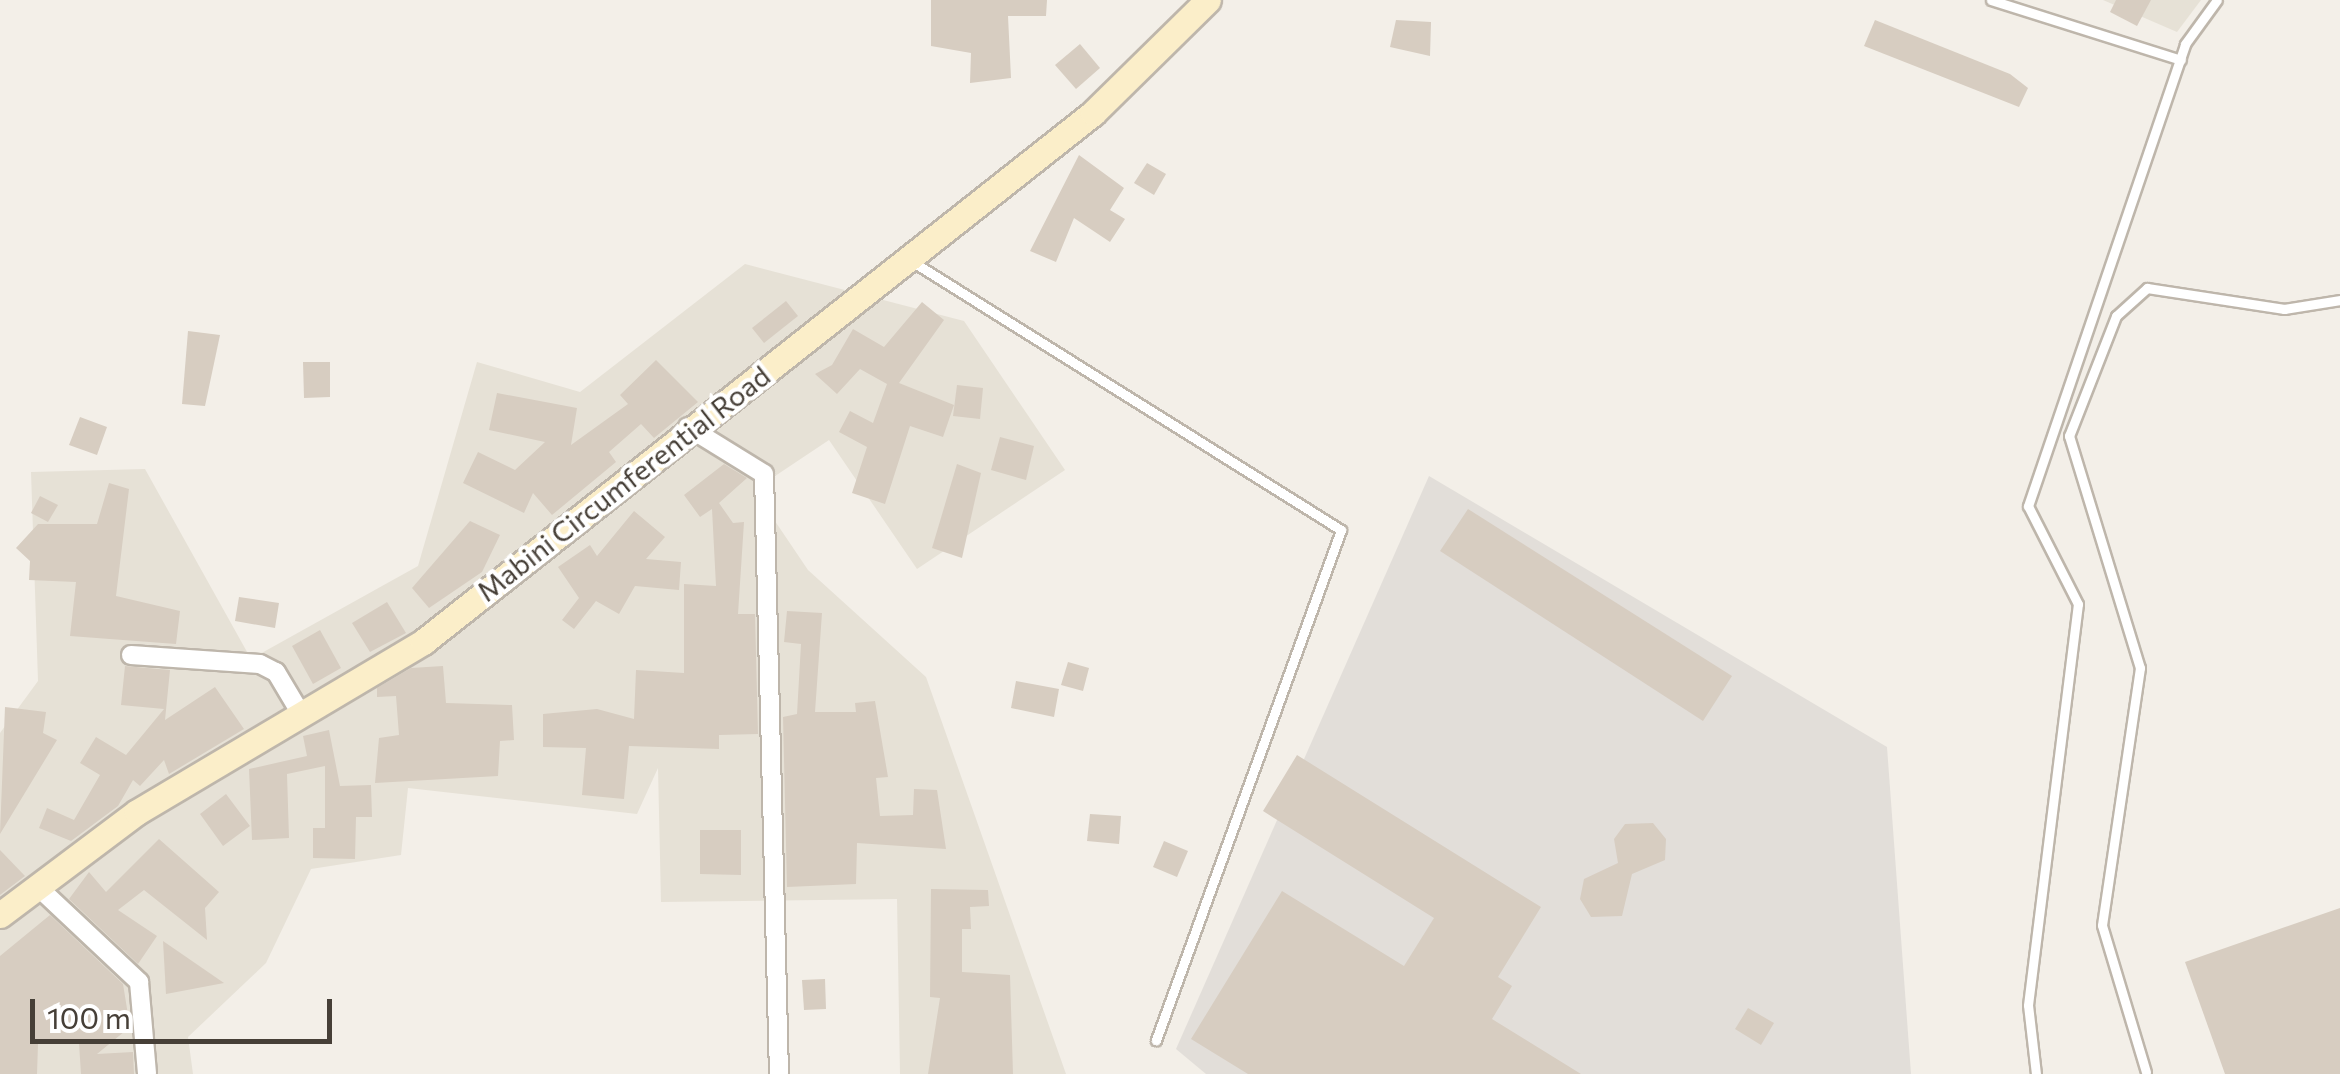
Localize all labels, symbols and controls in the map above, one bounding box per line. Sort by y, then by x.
street label: Mabini Circumferential Road [470,358,776,608]
scale bar [35,979,338,1041]
text: 100 m [47,998,131,1035]

